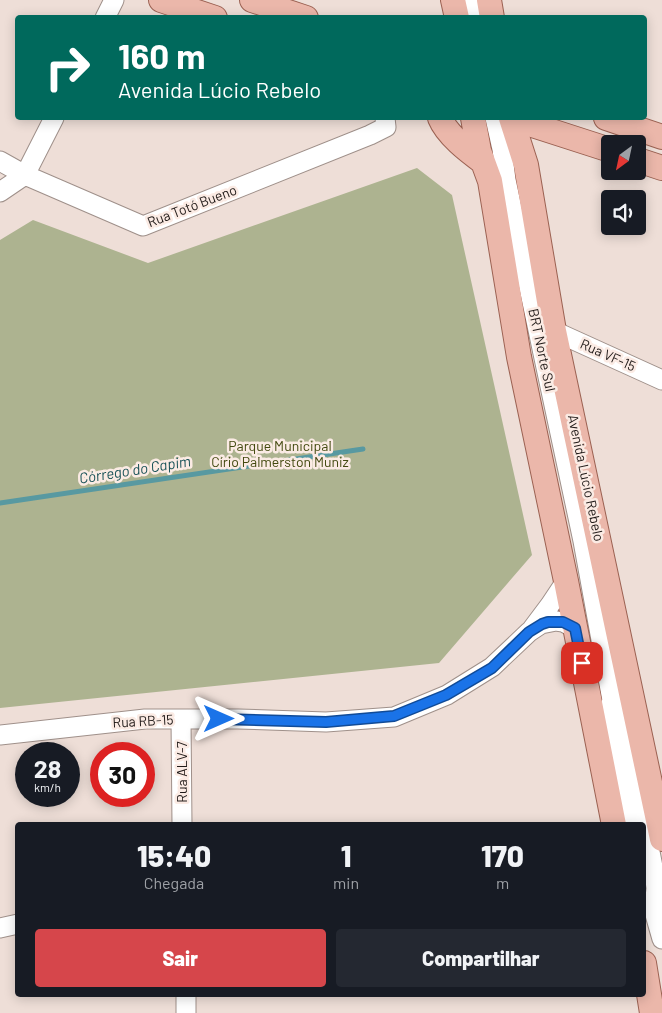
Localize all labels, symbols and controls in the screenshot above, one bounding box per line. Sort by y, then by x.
text: 160 m [118,34,205,76]
icon: right [35,35,100,100]
text: Avenida Lúcio Rebelo [118,76,321,102]
north arrow [601,135,646,180]
map controls [601,135,646,235]
street label: Rua Totó Bueno [145,181,239,230]
button: sound [601,190,646,235]
street label: BRT Norte Sul [525,307,560,393]
street label: Rua VF-15 [578,335,639,374]
street label: Avenida Lúcio Rebelo [565,413,608,543]
park label: Parque Municipal Círio Palmerston Muniz [211,437,349,470]
water label: Córrego do Capim [78,451,192,487]
pin [561,642,603,684]
icon: arrive [568,649,596,677]
position arrow [192,692,244,744]
street label: Rua RB-15 [112,710,174,731]
street label: Rua ALV-7 [173,741,190,803]
speed limit sign: 30 [90,742,155,807]
text: 28 [34,753,61,783]
text: km/h [34,780,61,794]
text: 15:40 [137,837,211,873]
text: 1 [341,837,351,873]
text: 170 [481,837,524,873]
text: Chegada [144,873,204,892]
text: min [333,873,359,892]
text: m [496,873,509,892]
button: Sair [35,929,326,987]
button: Compartilhar [336,929,626,987]

